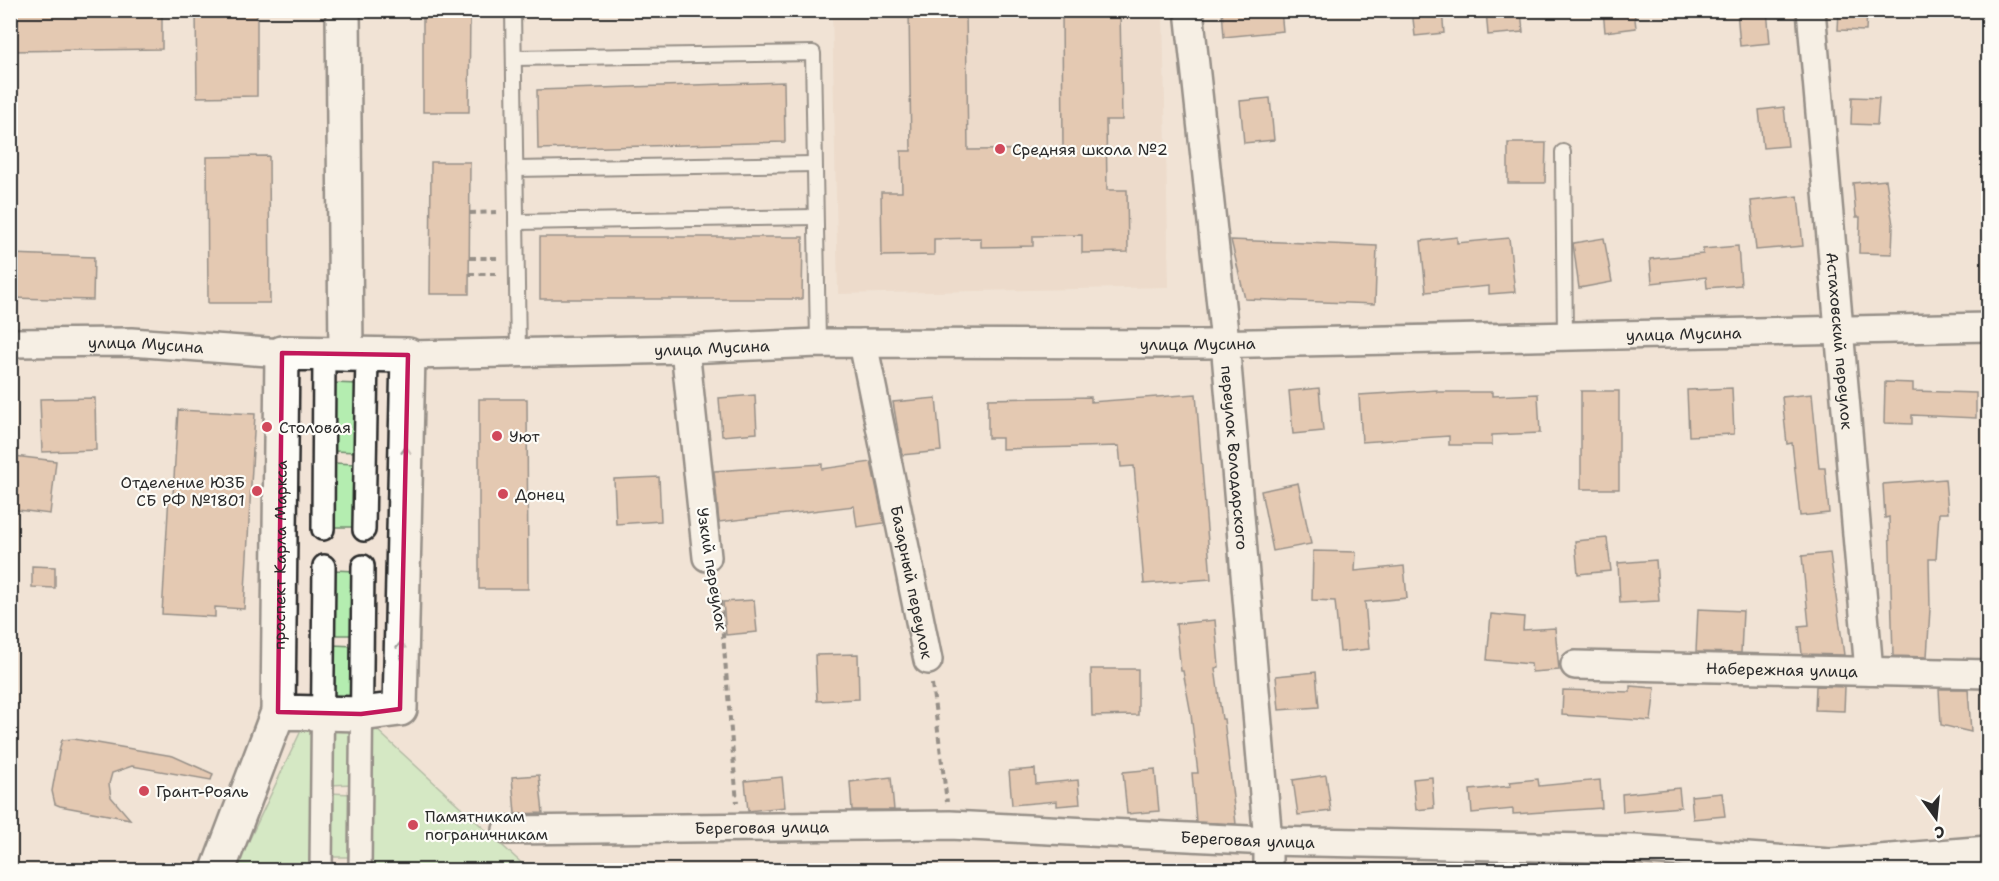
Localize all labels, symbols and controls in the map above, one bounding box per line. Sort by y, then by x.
place label: Средняя школа №2 [1012,139,1168,160]
marker: Средняя школа №2 [993,142,1007,156]
street label: Астаховский переулок [1822,251,1858,431]
street label: улица Мусина [1626,322,1742,345]
street label: улица Мусина [88,331,205,358]
street label: улица Мусина [1140,332,1256,355]
street label: улица Мусина [654,335,770,360]
street label: переулок Володарского [1217,365,1253,551]
place label: Столовая [279,417,351,438]
marker: Столовая [260,420,274,434]
place label: Уют [509,426,541,447]
marker: Уют [490,429,504,443]
one-way arrow [400,446,412,466]
street label: проспект Карла Маркса [268,460,291,650]
place label: Отделение ЮЗБ СБ РФ №1801 [121,472,245,511]
marker: Отделение ЮЗБ СБ РФ №1801 [250,484,264,498]
place label: Донец [515,484,565,505]
marker: Донец [496,487,510,501]
street label: Базарный переулок [886,503,938,661]
street label: Узкий переулок [692,506,732,632]
one-way arrow [396,641,407,661]
street label: Набережная улица [1706,657,1858,682]
place label: Грант-Рояль [156,781,249,802]
marker: Грант-Рояль [137,784,151,798]
north arrow [1906,788,1966,848]
place label: Памятникам пограничникам [425,806,548,845]
street label: Береговая улица [695,816,829,838]
marker: Памятникам пограничникам [406,818,420,832]
text: С [1932,821,1947,843]
street label: Береговая улица [1180,826,1315,853]

